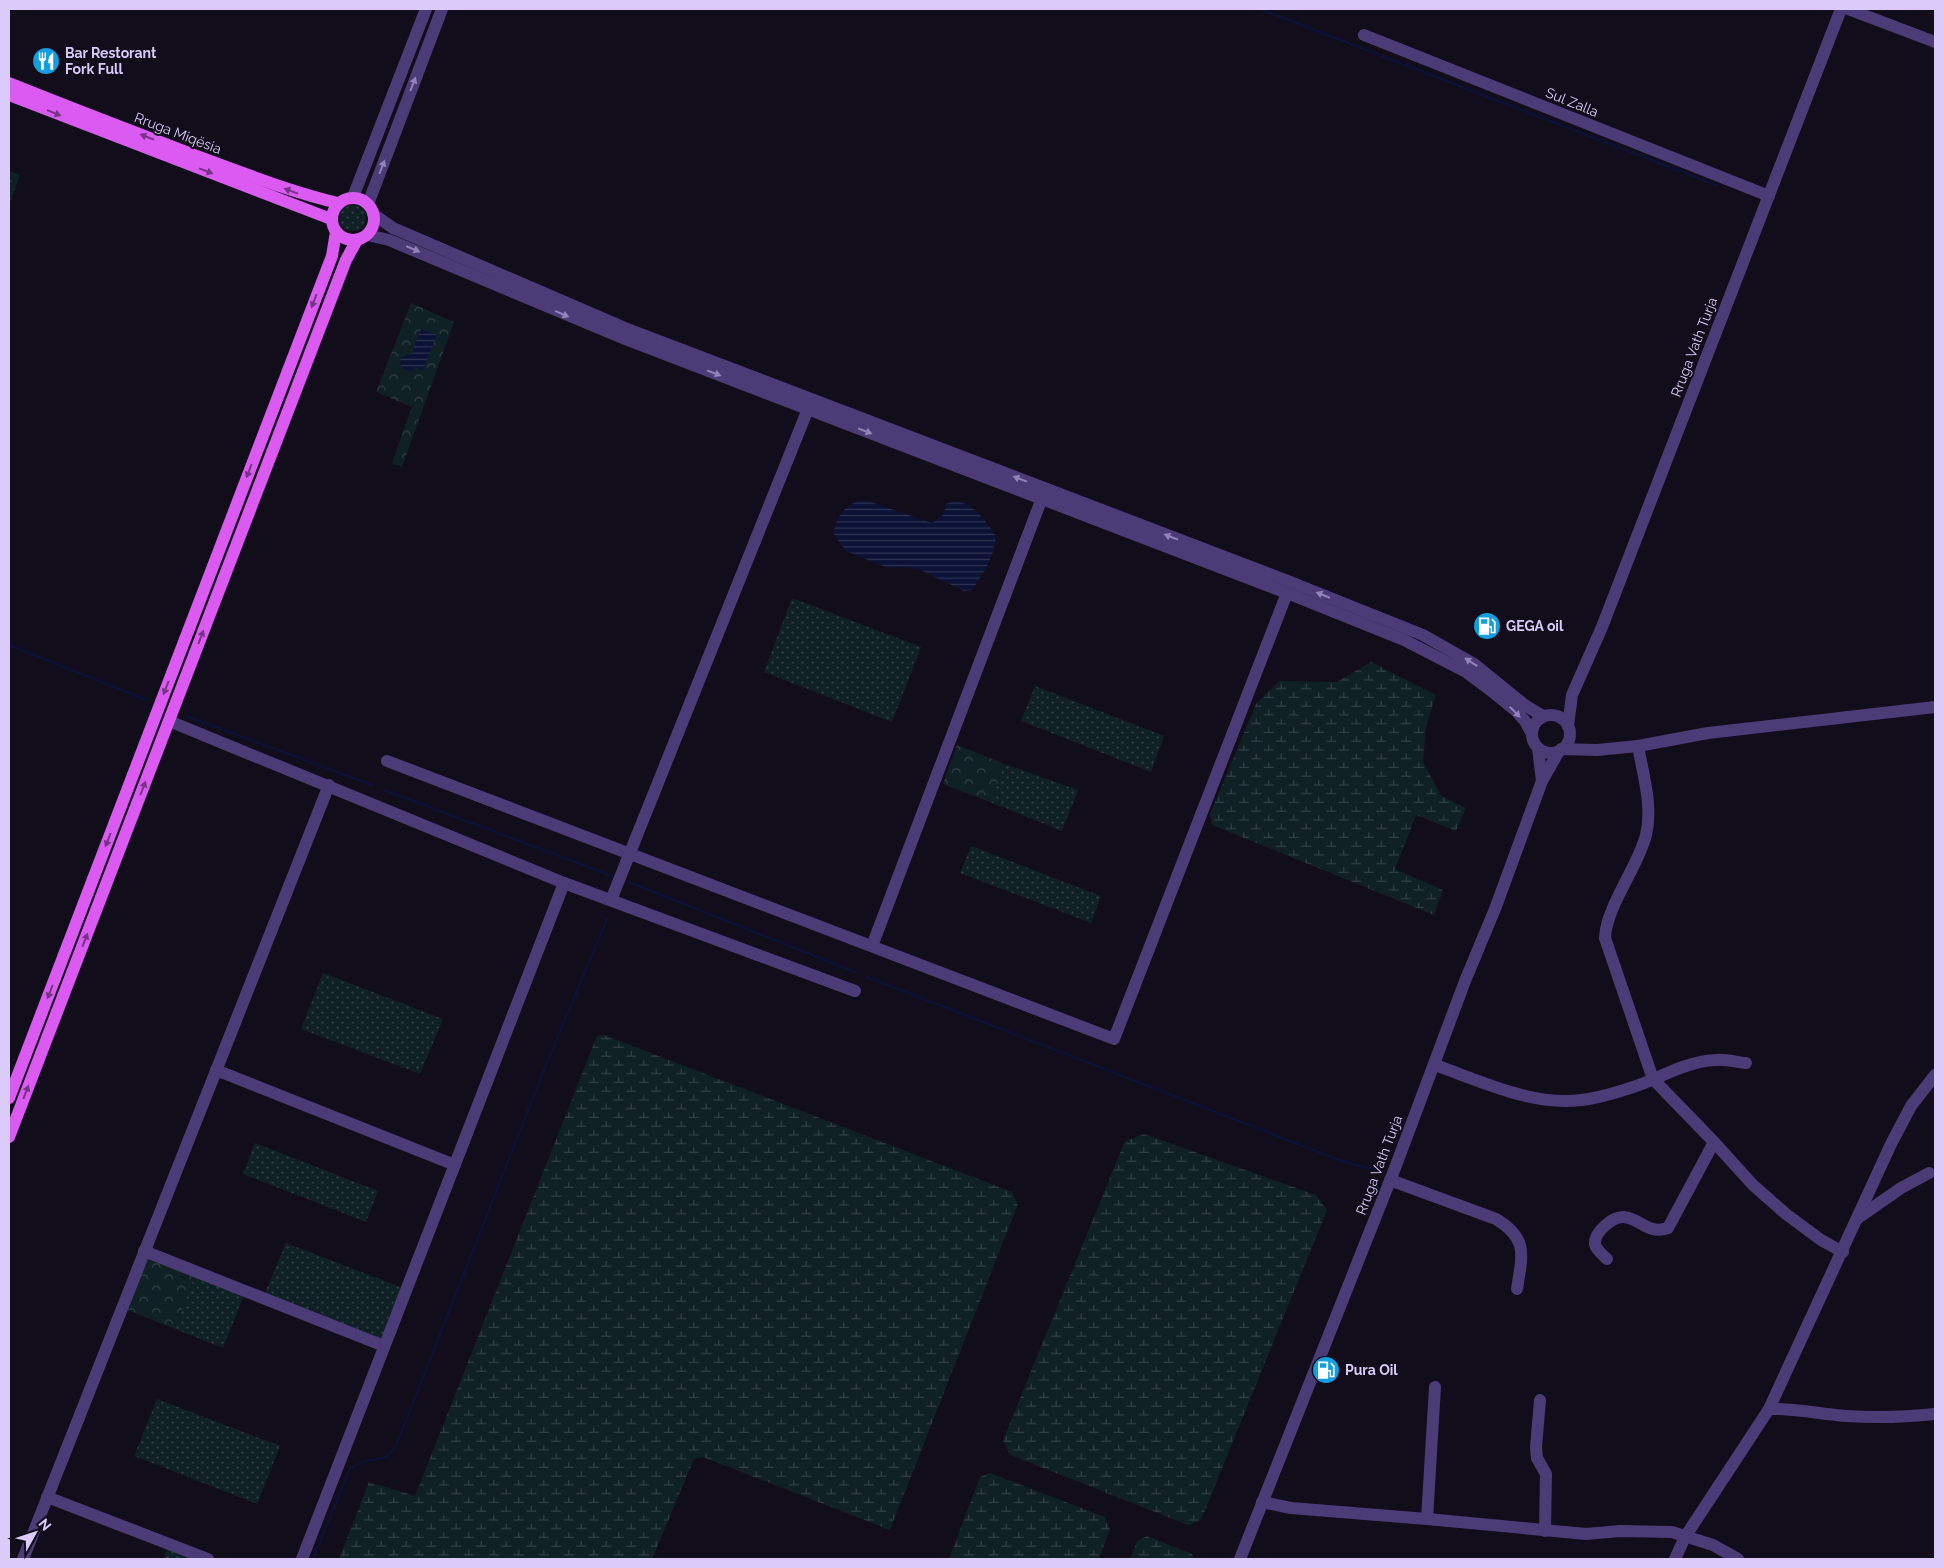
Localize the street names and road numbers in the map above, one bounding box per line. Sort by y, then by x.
street label: Sul Zalla [1543,84,1601,120]
street label: Rruga Miqësia [132,109,224,157]
street label: Rruga Vath Turja [1668,295,1720,399]
street label: Rruga Vath Turja [1353,1113,1405,1217]

